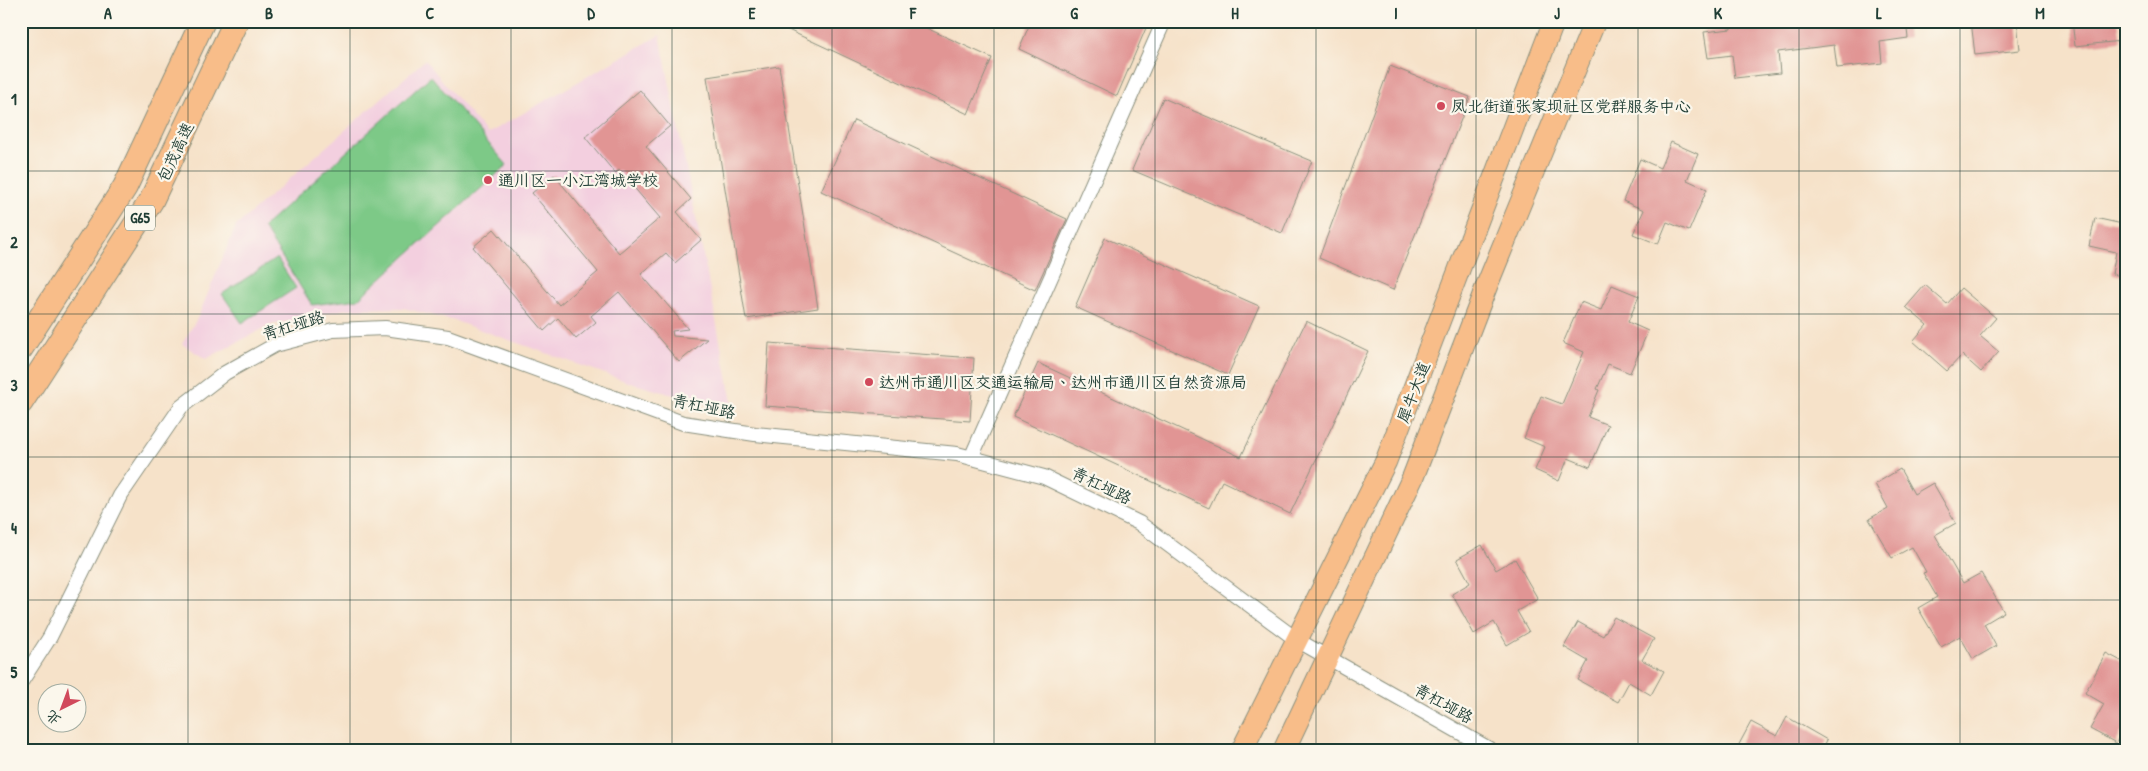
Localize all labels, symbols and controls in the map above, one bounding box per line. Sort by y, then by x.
text: A [104,2,112,24]
text: B [265,2,273,24]
text: C [426,2,435,24]
text: D [587,2,595,24]
text: E [748,2,756,24]
text: F [909,2,917,24]
text: G [1070,2,1078,24]
text: H [1231,2,1239,24]
text: I [1394,2,1398,24]
text: J [1554,2,1560,24]
text: K [1714,2,1723,24]
text: L [1876,2,1882,24]
text: M [2035,2,2045,24]
text: 1 [11,88,17,110]
place label: 凤北街道张家坝社区党群服务中心 [1451,95,1691,117]
marker: 凤北街道张家坝社区党群服务中心 [1435,100,1447,112]
street label: 包茂高速 [152,118,198,186]
place label: 通川区一小江湾城学校 [498,169,658,191]
marker: 通川区一小江湾城学校 [482,174,494,186]
road number: G65 [125,206,155,230]
text: 2 [10,231,18,253]
street label: 青杠垭路 [259,305,327,345]
street label: 犀牛大道 [1391,358,1435,426]
place label: 达州市通川区交通运输局、达州市通川区自然资源局 [879,371,1247,393]
text: 3 [10,374,18,396]
marker: 达州市通川区交通运输局、达州市通川区自然资源局 [863,376,875,388]
street label: 青杠垭路 [670,389,738,423]
street label: 青杠垭路 [1068,461,1136,509]
text: 4 [11,517,17,539]
text: 5 [11,661,18,683]
street label: 青杠垭路 [1411,678,1477,728]
north arrow [38,684,88,734]
text: 北 [41,706,65,730]

